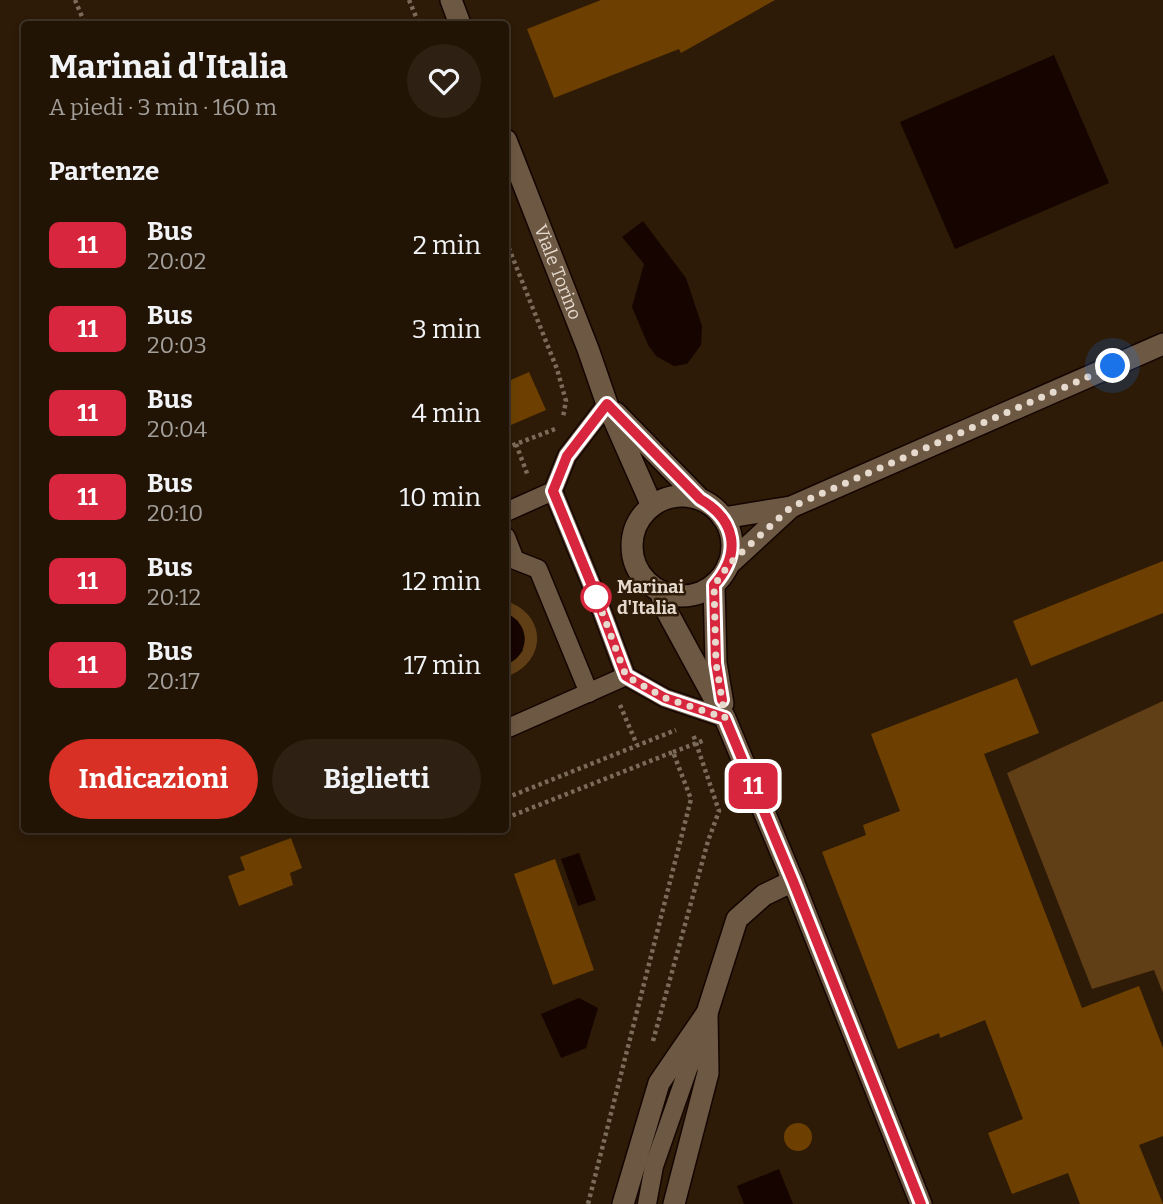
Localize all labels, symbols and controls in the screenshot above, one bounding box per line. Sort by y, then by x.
button: heart [407,44,481,118]
text: Marinai d'Italia [49,47,288,87]
text: A piedi · 3 min · 160 m [49,93,277,121]
text: Partenze [49,156,159,187]
text: Bus [147,216,193,247]
street label: Viale Torino [529,222,586,323]
text: 2 min [413,230,481,261]
text: 11 [77,231,98,259]
text: 20:02 [147,247,206,275]
text: Bus [147,300,193,331]
text: 3 min [412,314,481,345]
text: 11 [77,315,98,343]
text: 20:03 [147,331,207,359]
your location [1095,348,1130,383]
text: Bus [147,384,193,415]
text: 4 min [412,398,481,429]
text: 11 [77,399,98,427]
text: 20:04 [147,415,207,443]
text: Bus [147,468,193,499]
text: 10 min [400,482,481,513]
text: 11 [77,483,98,511]
text: 20:10 [147,499,203,527]
text: Bus [147,552,193,583]
text: 12 min [402,566,481,597]
text: 11 [77,567,98,595]
place label: Marinai d'Italia [617,576,684,619]
marker: Marinai d'Italia [581,582,611,612]
text: 20:12 [147,583,201,611]
text: Bus [147,636,193,667]
text: 17 min [403,650,481,681]
text: 11 [77,651,98,679]
text: 20:17 [147,667,200,695]
button: Indicazioni [49,739,258,819]
button: Biglietti [272,739,481,819]
line badge: 11 [722,763,784,809]
text: 11 [743,772,763,800]

